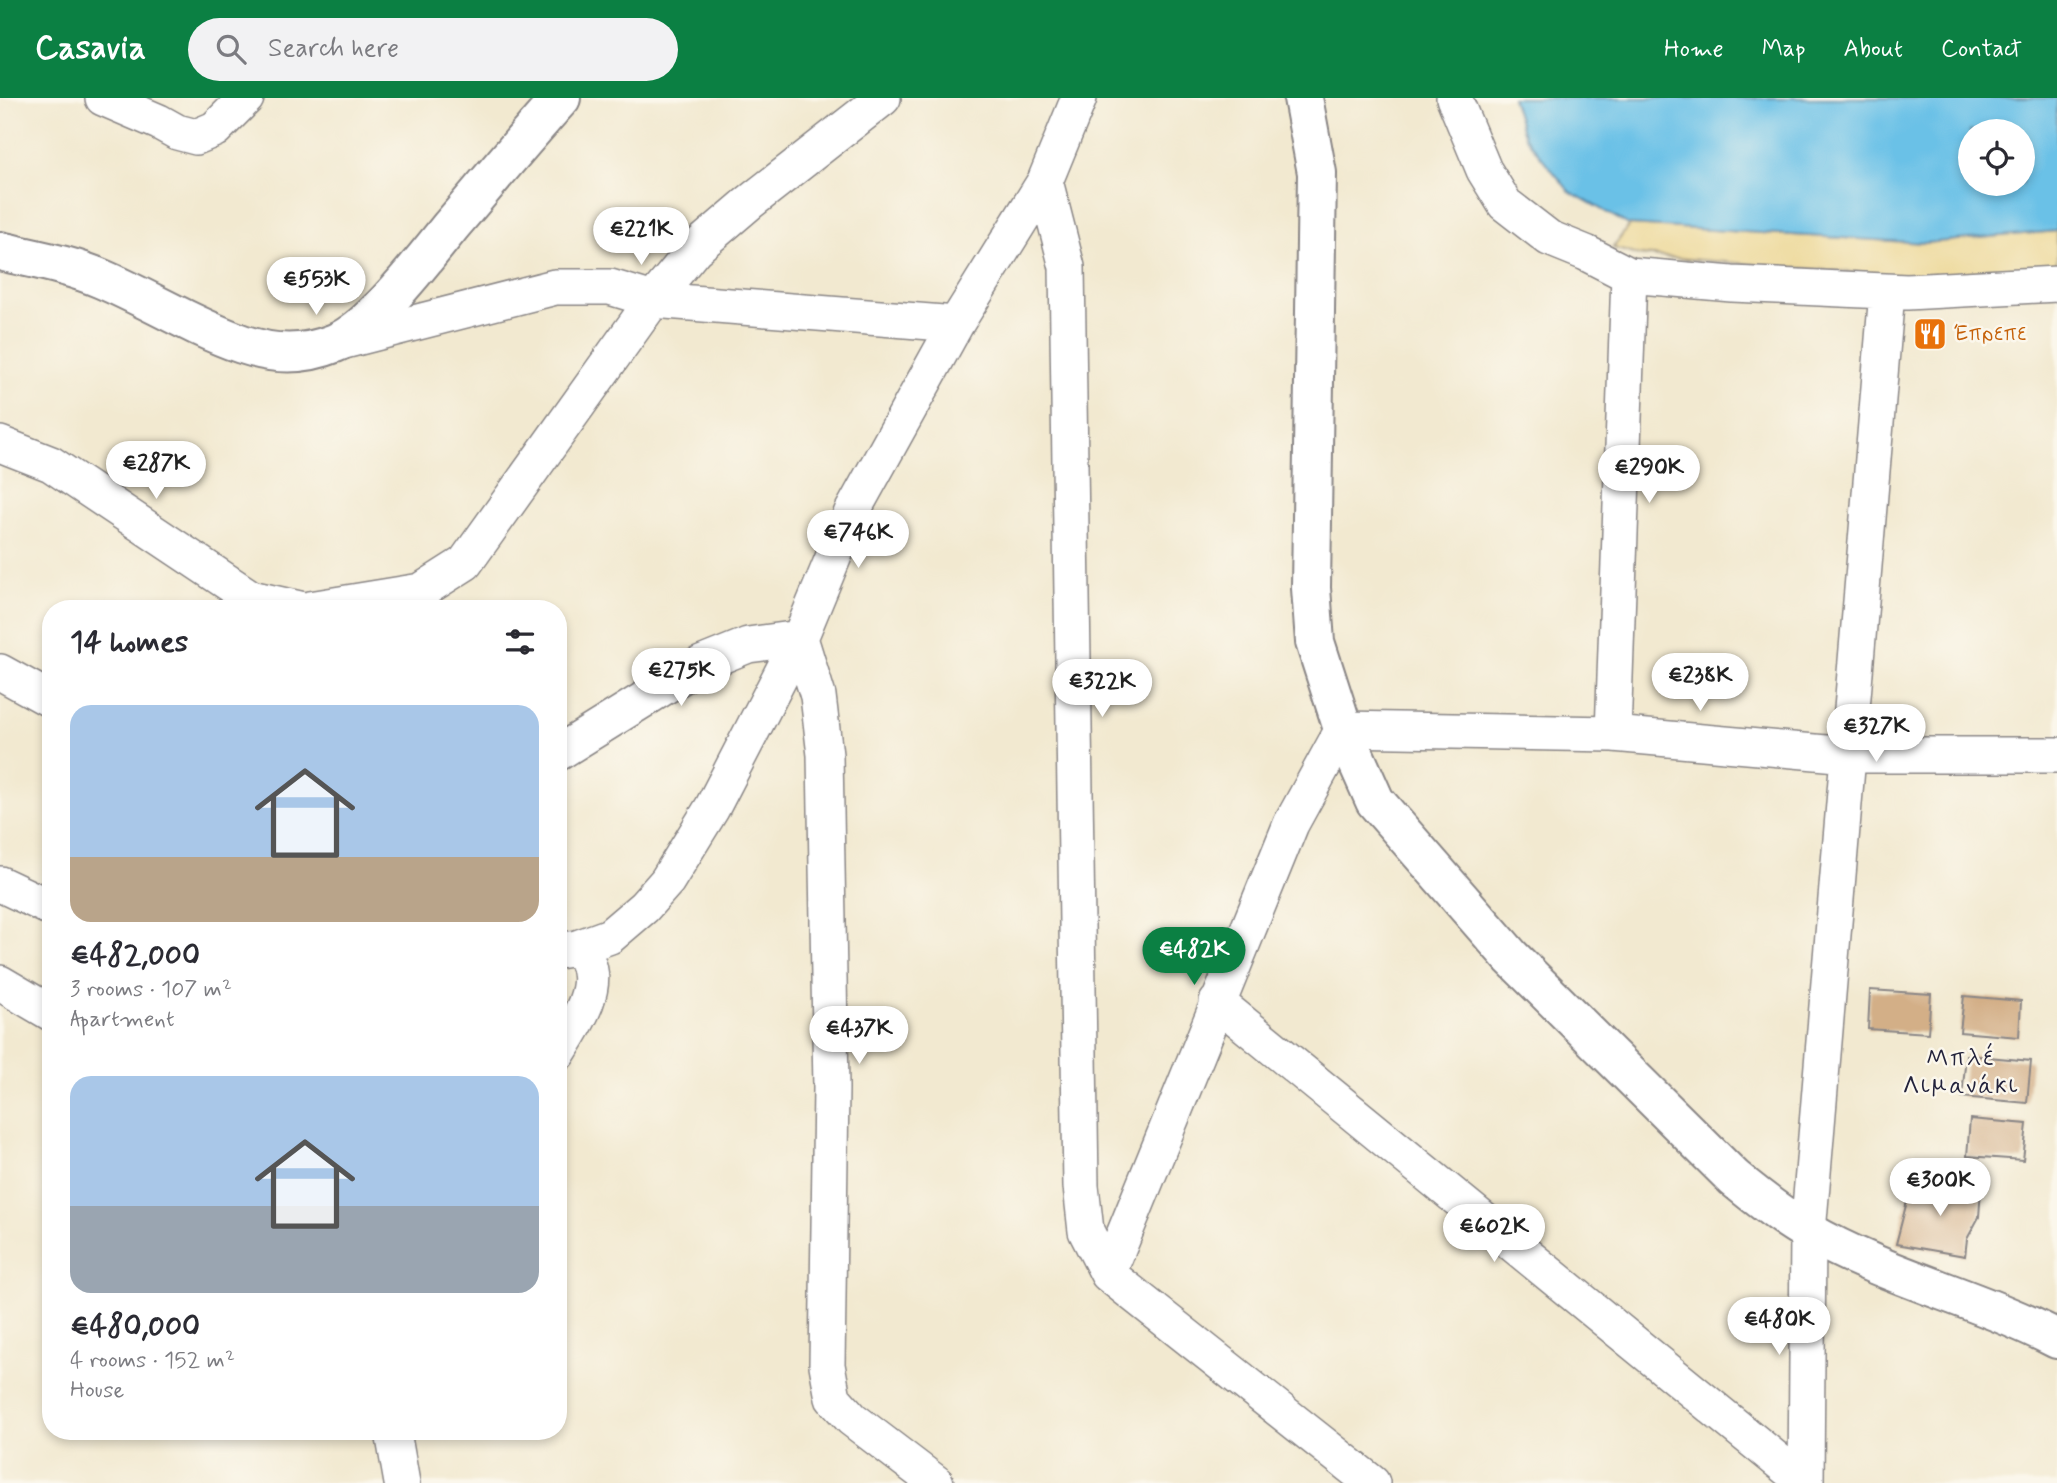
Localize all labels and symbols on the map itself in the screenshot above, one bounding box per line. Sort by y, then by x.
pin: €221K [592,208,690,267]
pin: €553K [267,258,365,317]
restaurant icon: Έπρεπε [1911,315,1949,353]
place label: Έπρεπε [1954,320,2027,348]
pin: €287K [107,442,205,501]
pin: €290K [1600,446,1698,505]
pin: €746K [809,510,907,570]
pin: €275K [632,648,730,708]
pin: €238K [1651,654,1749,713]
pin: €322K [1053,660,1151,719]
pin: €327K [1827,704,1925,764]
pin: €482K [1145,928,1243,987]
pin: €437K [810,1006,908,1066]
district label: Μπλέ Λιμανάκι [1903,1042,2019,1102]
pin: €300K [1891,1158,1989,1218]
pin: €602K [1445,1204,1543,1264]
pin: €480K [1730,1298,1828,1357]

